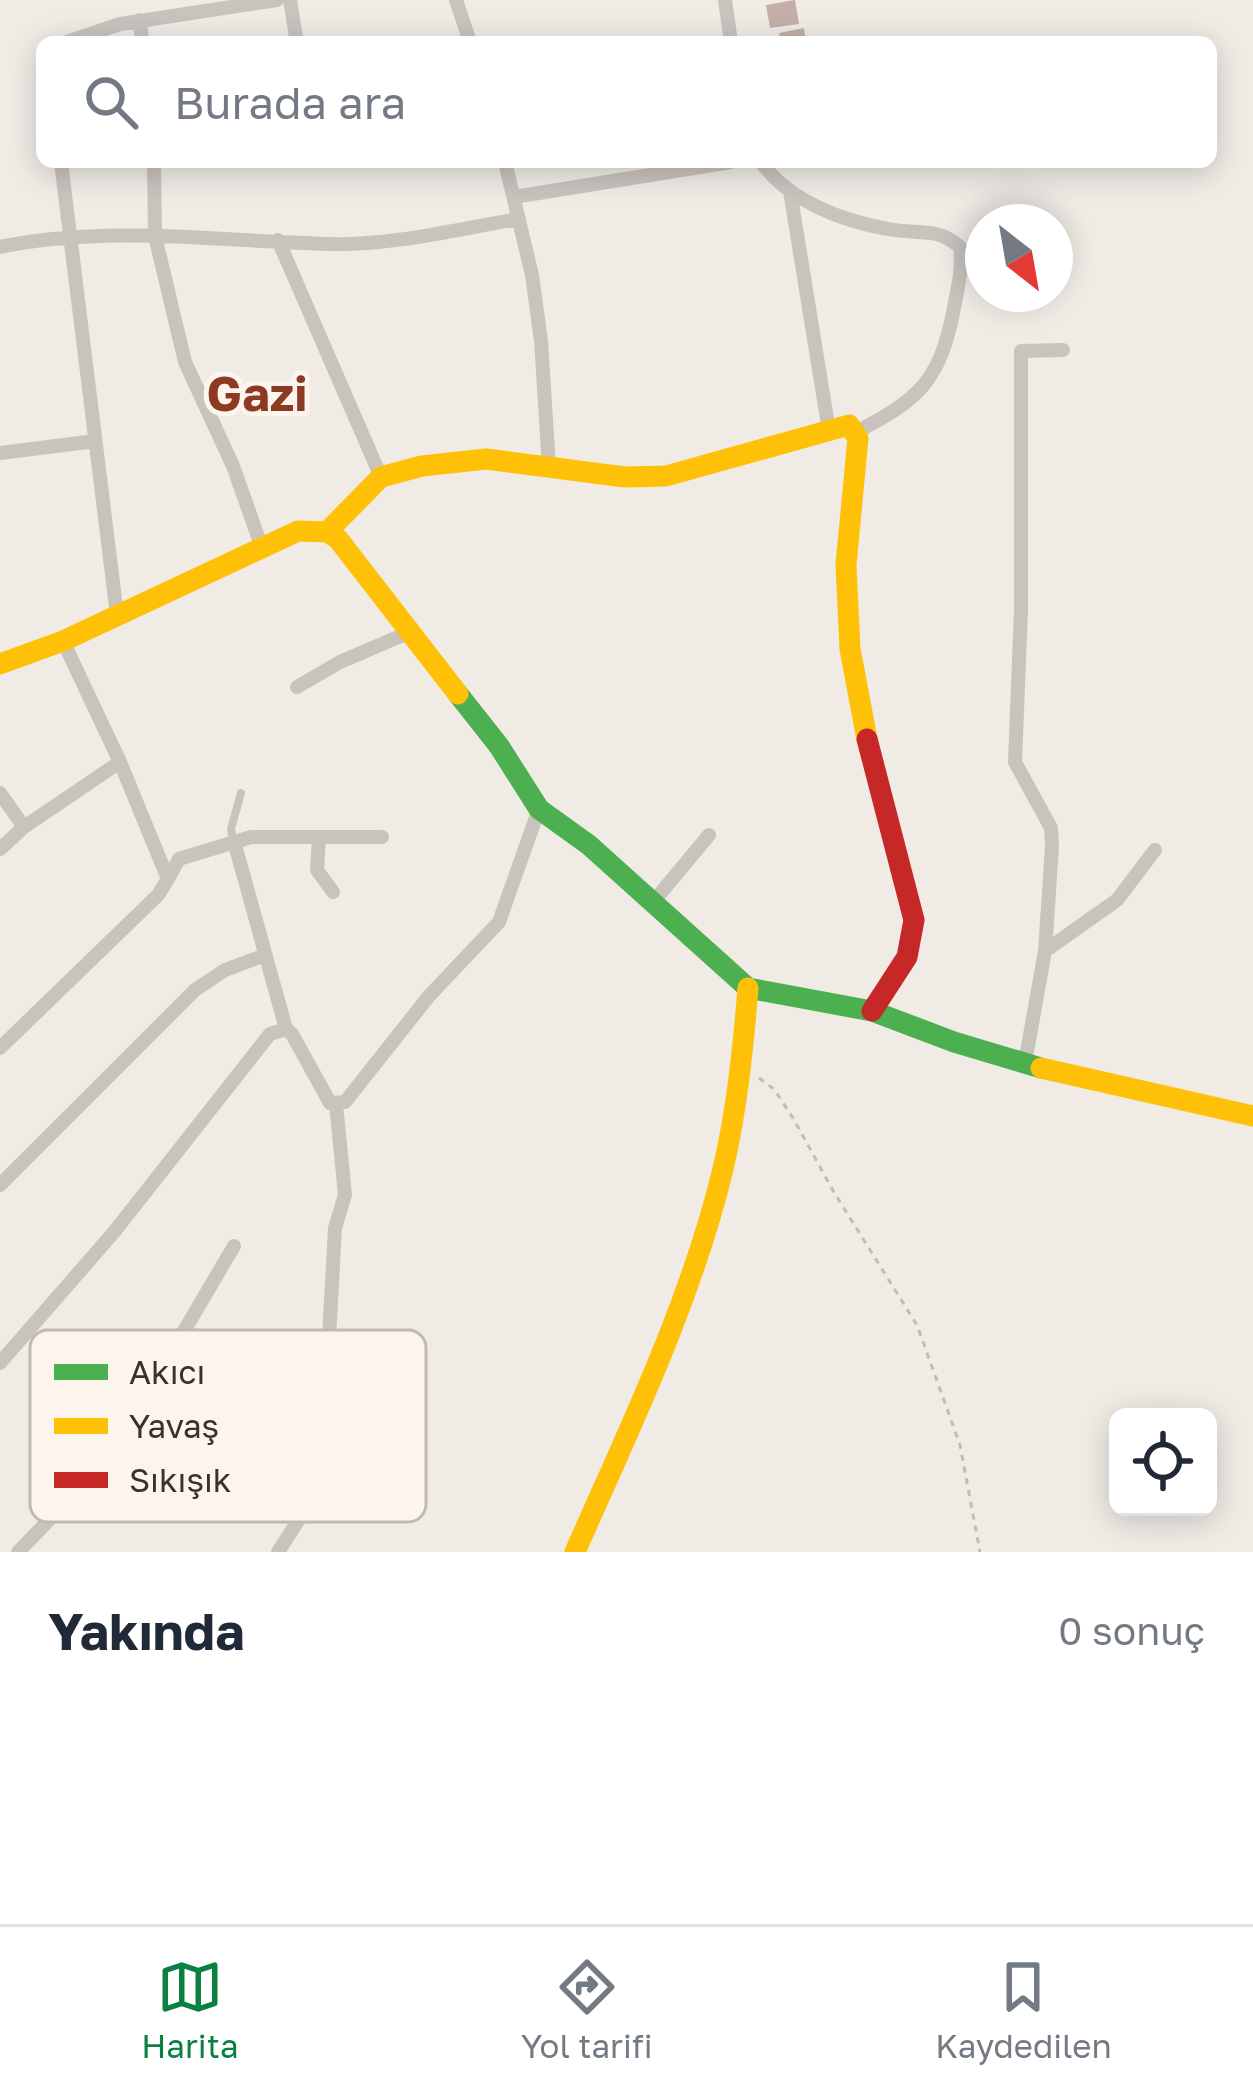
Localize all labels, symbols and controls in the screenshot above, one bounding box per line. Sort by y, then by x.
search box [36,36,1217,168]
icon: search [78,69,144,135]
text: Burada ara [174,75,406,129]
north arrow [965,204,1073,312]
district label: Gazi [207,364,307,422]
legend [30,1330,426,1522]
text: Akıcı [129,1352,205,1391]
text: Yavaş [129,1406,219,1445]
map controls [1109,1408,1217,1516]
button: locate [1109,1408,1217,1516]
text: Sıkışık [129,1460,231,1499]
text: Yakında [48,1600,245,1661]
text: 0 sonuç [1058,1607,1205,1654]
tab: Harita [141,1954,239,2065]
tab: Yol tarifi [521,1954,653,2065]
tab: Kaydedilen [935,1954,1112,2065]

